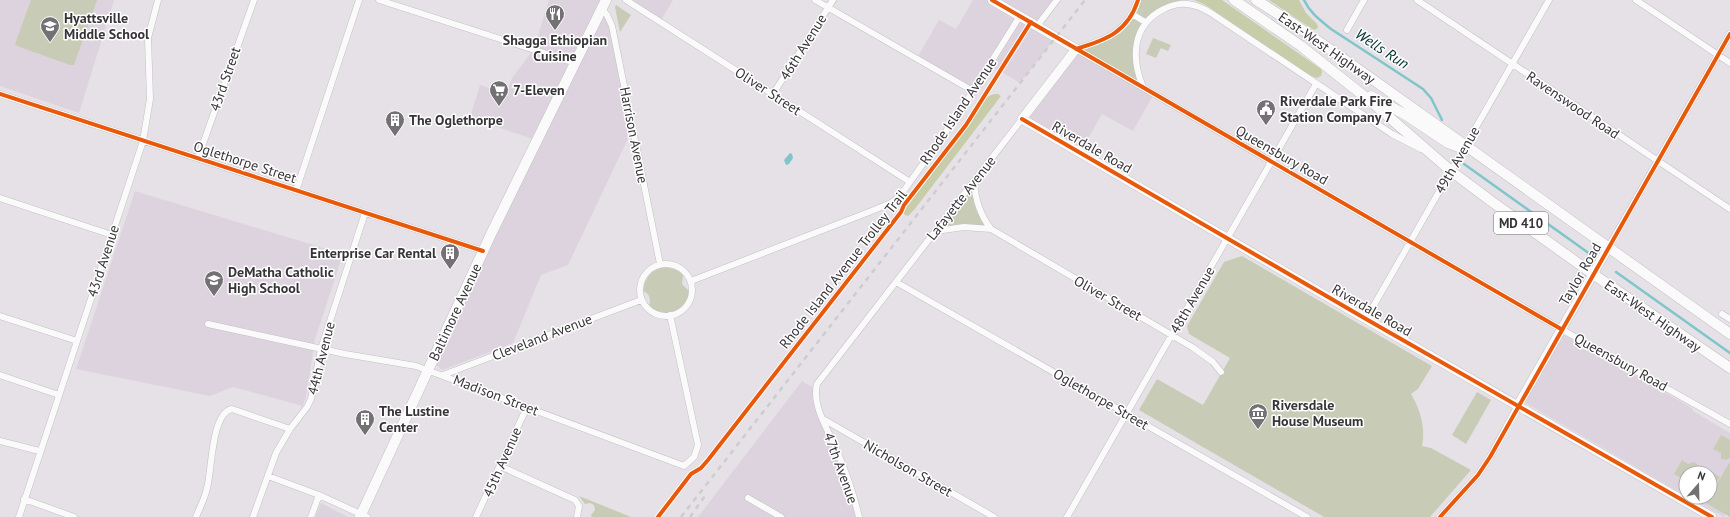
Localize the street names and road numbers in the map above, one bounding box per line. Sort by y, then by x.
street label: East-West Highway [1275,8,1379,88]
street label: 46th Avenue [776,11,830,83]
street label: 43rd Street [206,44,245,114]
street label: Rhode Island Avenue [916,54,1000,168]
street label: Oliver Street [731,63,805,119]
street label: Ravenswood Road [1523,67,1623,143]
street label: Harrison Avenue [616,85,652,185]
street label: Riverdale Road [1049,117,1135,177]
street label: Queensbury Road [1232,121,1332,189]
street label: 49th Avenue [1431,123,1483,197]
street label: Oglethorpe Street [191,137,299,187]
street label: Lafayette Avenue [922,152,1000,244]
street label: Rhode Island Avenue Trolley Trail [775,186,911,352]
road number: MD 410 [1494,212,1548,234]
street label: 43rd Avenue [83,223,123,299]
street label: Taylor Road [1555,239,1605,309]
street label: Baltimore Avenue [425,260,485,364]
street label: 48th Avenue [1166,263,1218,337]
street label: Oliver Street [1071,271,1145,325]
street label: East-West Highway [1601,276,1705,356]
street label: Riverdale Road [1329,280,1415,340]
street label: Cleveland Avenue [489,310,595,364]
street label: 44th Avenue [303,320,339,396]
street label: Queensbury Road [1571,329,1671,395]
street label: Oglethorpe Street [1050,364,1152,434]
street label: Madison Street [451,370,541,420]
street label: 45th Avenue [479,424,525,500]
street label: 47th Avenue [820,430,862,506]
street label: Nicholson Street [861,435,956,501]

